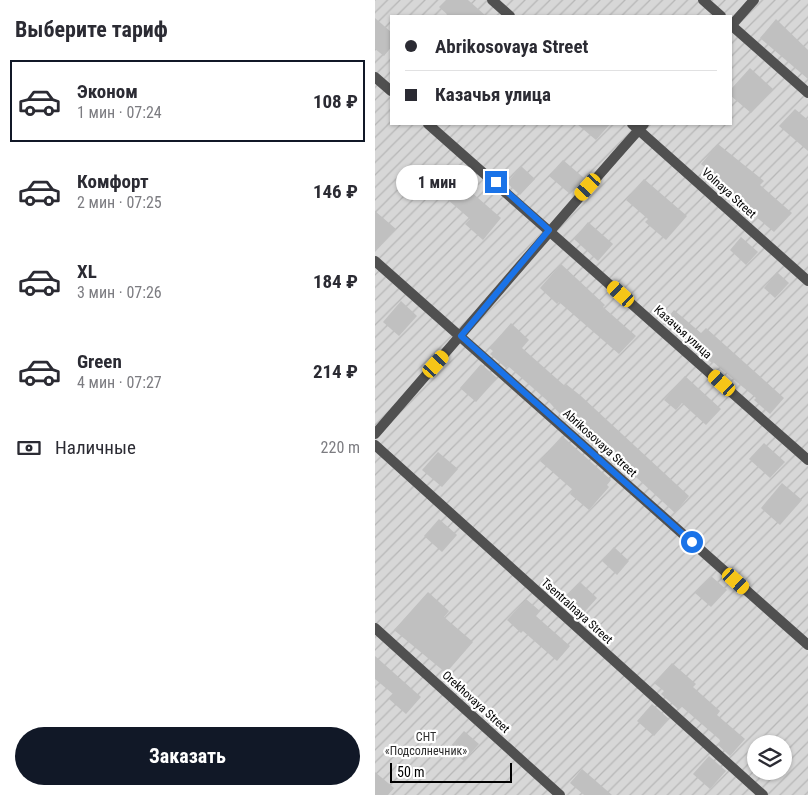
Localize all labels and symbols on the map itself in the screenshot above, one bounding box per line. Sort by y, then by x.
callout: 1 мин [396,164,479,200]
street label: Volnaya Street [699,165,759,221]
route end [485,171,507,193]
car [572,171,603,203]
car [604,278,637,310]
street label: Казачья улица [651,302,715,362]
car [420,348,451,380]
car [705,367,738,399]
street label: Abrikosovaya Street [560,406,640,480]
route start [681,531,703,553]
car [719,565,752,597]
street label: Tsentralnaya Street [539,575,616,647]
street label: Orekhovaya Street [439,668,513,736]
park label: СНТ «Подсолнечник» [385,730,467,758]
scale bar [390,760,513,783]

